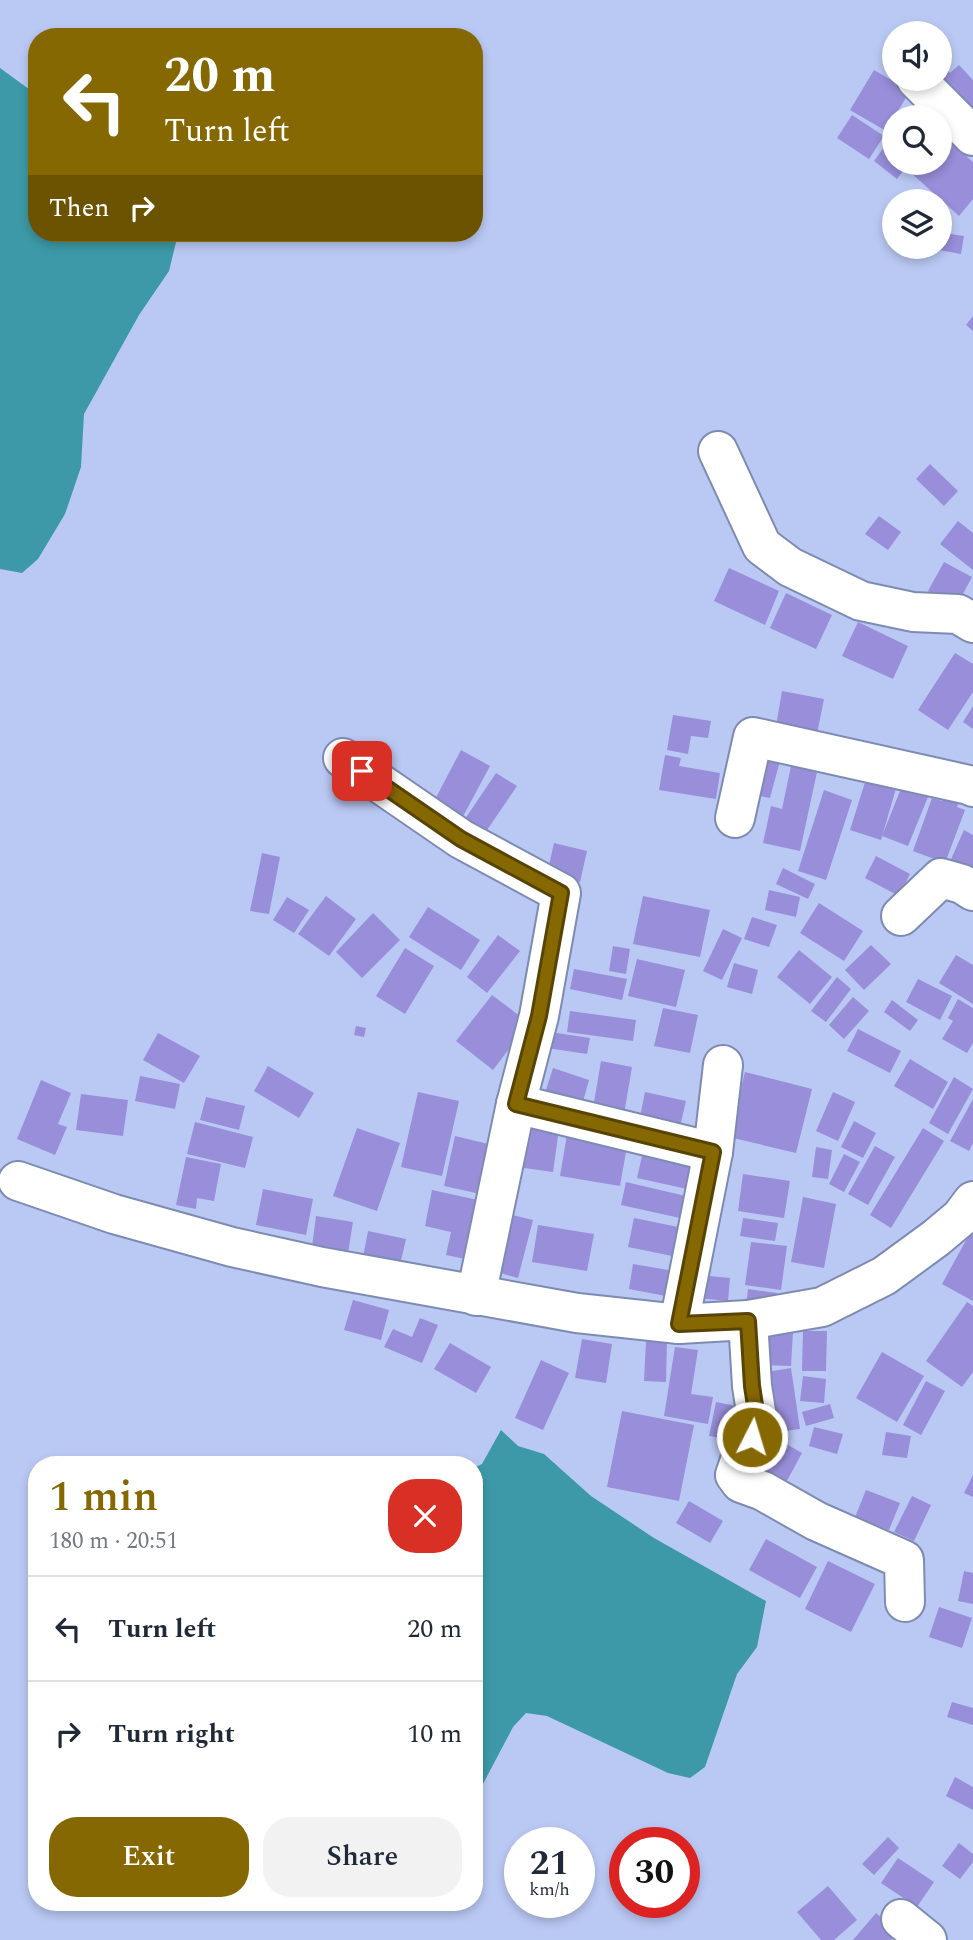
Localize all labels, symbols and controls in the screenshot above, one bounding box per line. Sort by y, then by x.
map controls [882,21,952,259]
button: sound [882,21,952,91]
text: 20 m [164,39,275,114]
icon: left [49,56,140,147]
button: search [882,105,952,175]
text: Turn left [164,107,290,156]
text: Then [49,188,109,228]
icon: right [123,189,161,227]
button: layers [882,189,952,259]
pin [332,741,392,801]
icon: arrive [343,752,381,790]
position arrow [715,1400,789,1474]
text: 1 min [49,1466,158,1529]
button: close [388,1479,462,1553]
text: 180 m · 20:51 [49,1524,178,1559]
text: Turn left [108,1609,216,1649]
text: 20 m [407,1609,462,1649]
icon: left [49,1610,87,1648]
text: Turn right [108,1714,235,1754]
text: 10 m [407,1714,462,1754]
icon: right [49,1715,87,1753]
button: Exit [49,1817,249,1897]
button: Share [263,1817,462,1897]
speed limit sign: 30 [609,1827,700,1918]
text: 21 [530,1837,569,1890]
text: km/h [529,1876,570,1903]

